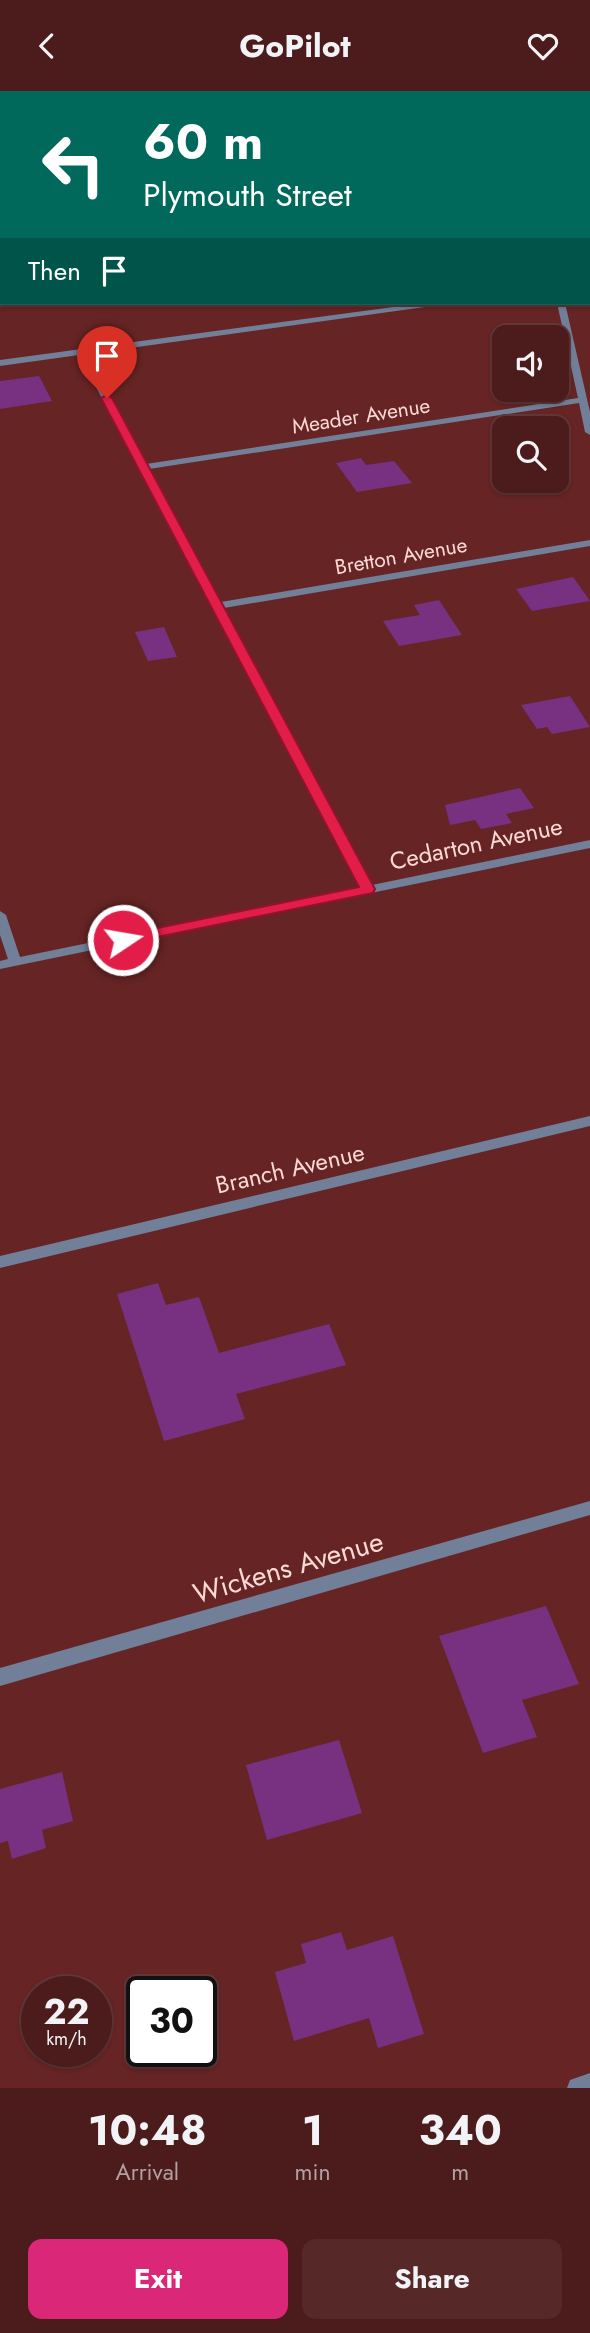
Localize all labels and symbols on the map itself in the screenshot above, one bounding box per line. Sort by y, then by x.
pin [77,326,137,398]
street label: Meader Avenue [290,390,432,442]
street label: Bretton Avenue [333,530,470,582]
street label: Cedarton Avenue [386,808,565,879]
position arrow [86,903,160,977]
street label: Branch Avenue [212,1134,368,1203]
street label: Wickens Avenue [188,1521,388,1614]
speed limit sign: 30 [126,1976,217,2067]

